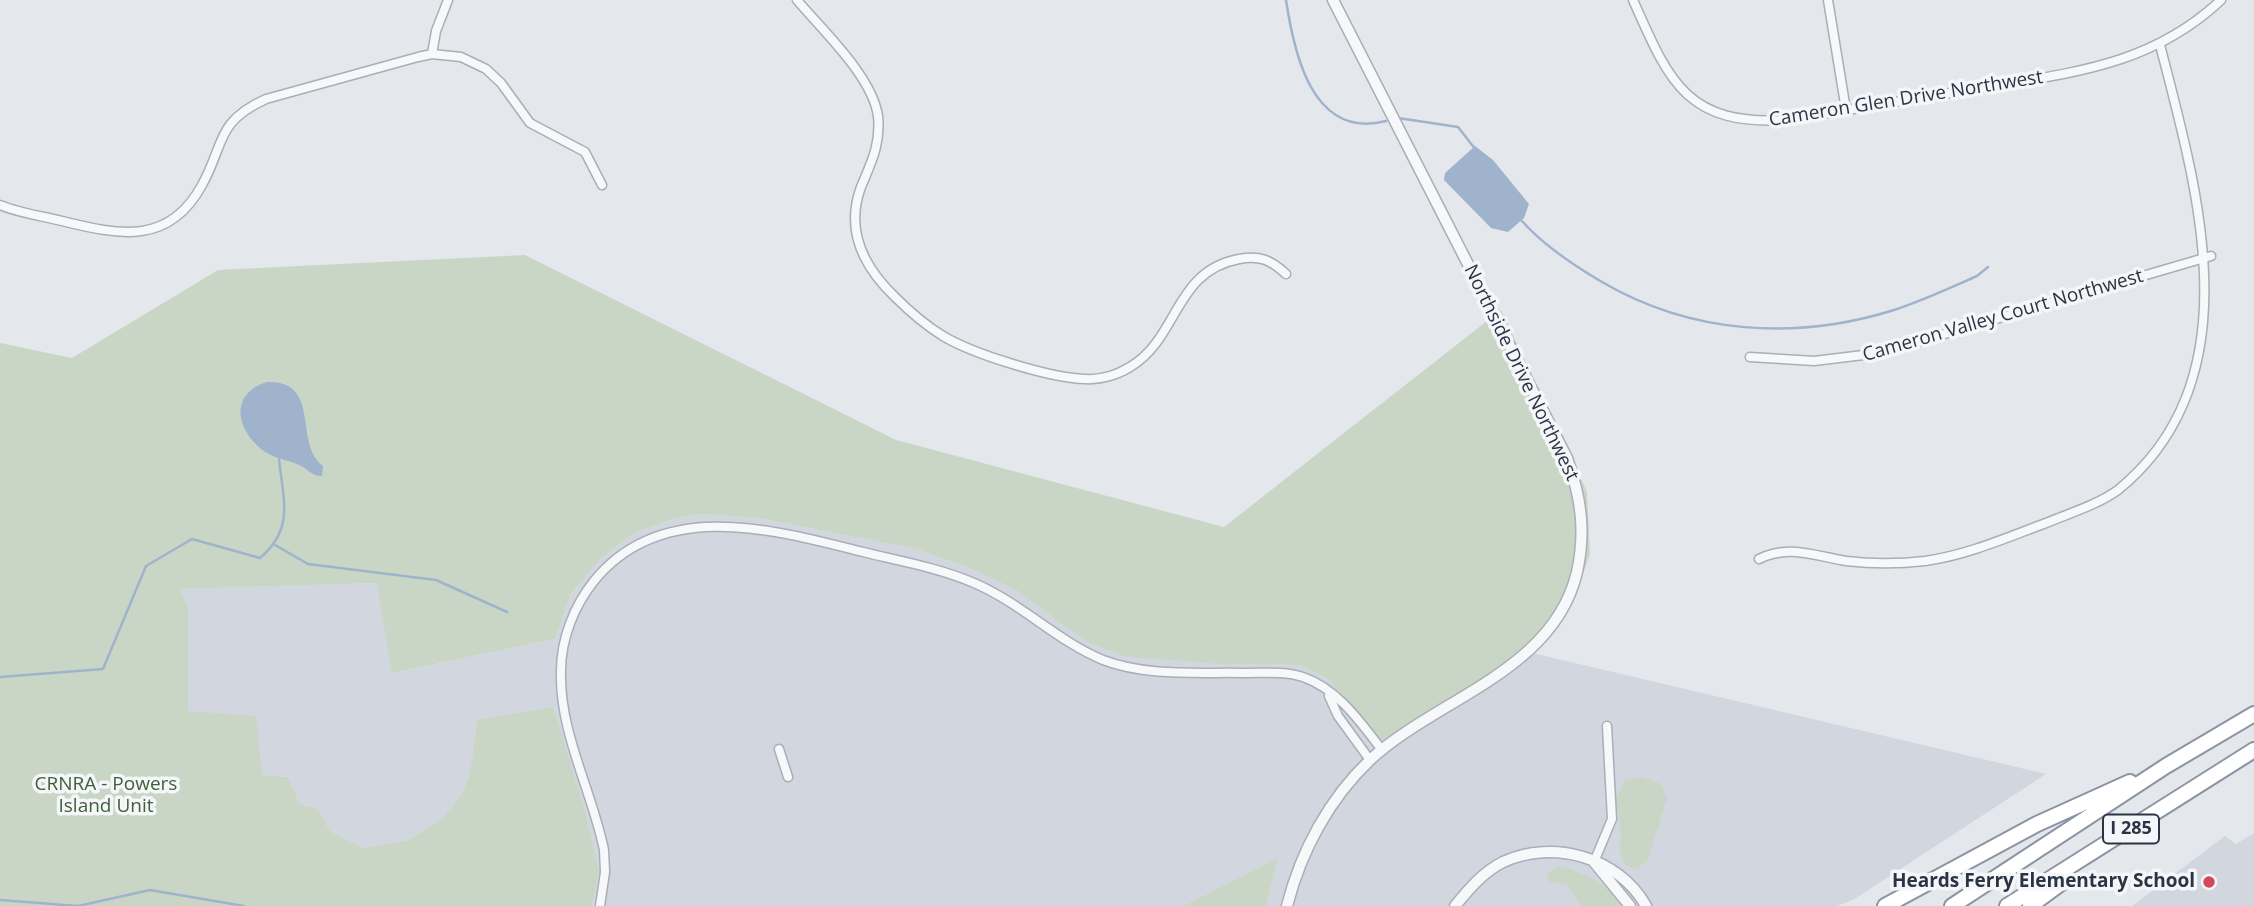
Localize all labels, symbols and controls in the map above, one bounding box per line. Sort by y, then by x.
street label: Cameron Glen Drive Northwest [1767,66,2045,132]
street label: Northside Drive Northwest [1459,261,1583,485]
street label: Cameron Valley Court Northwest [1860,265,2146,367]
park label: CRNRA - Powers Island Unit [35,774,177,818]
road number: I 285 [2103,814,2159,844]
place label: Heards Ferry Elementary School [1892,871,2195,893]
marker: Heards Ferry Elementary School [2201,874,2217,890]

